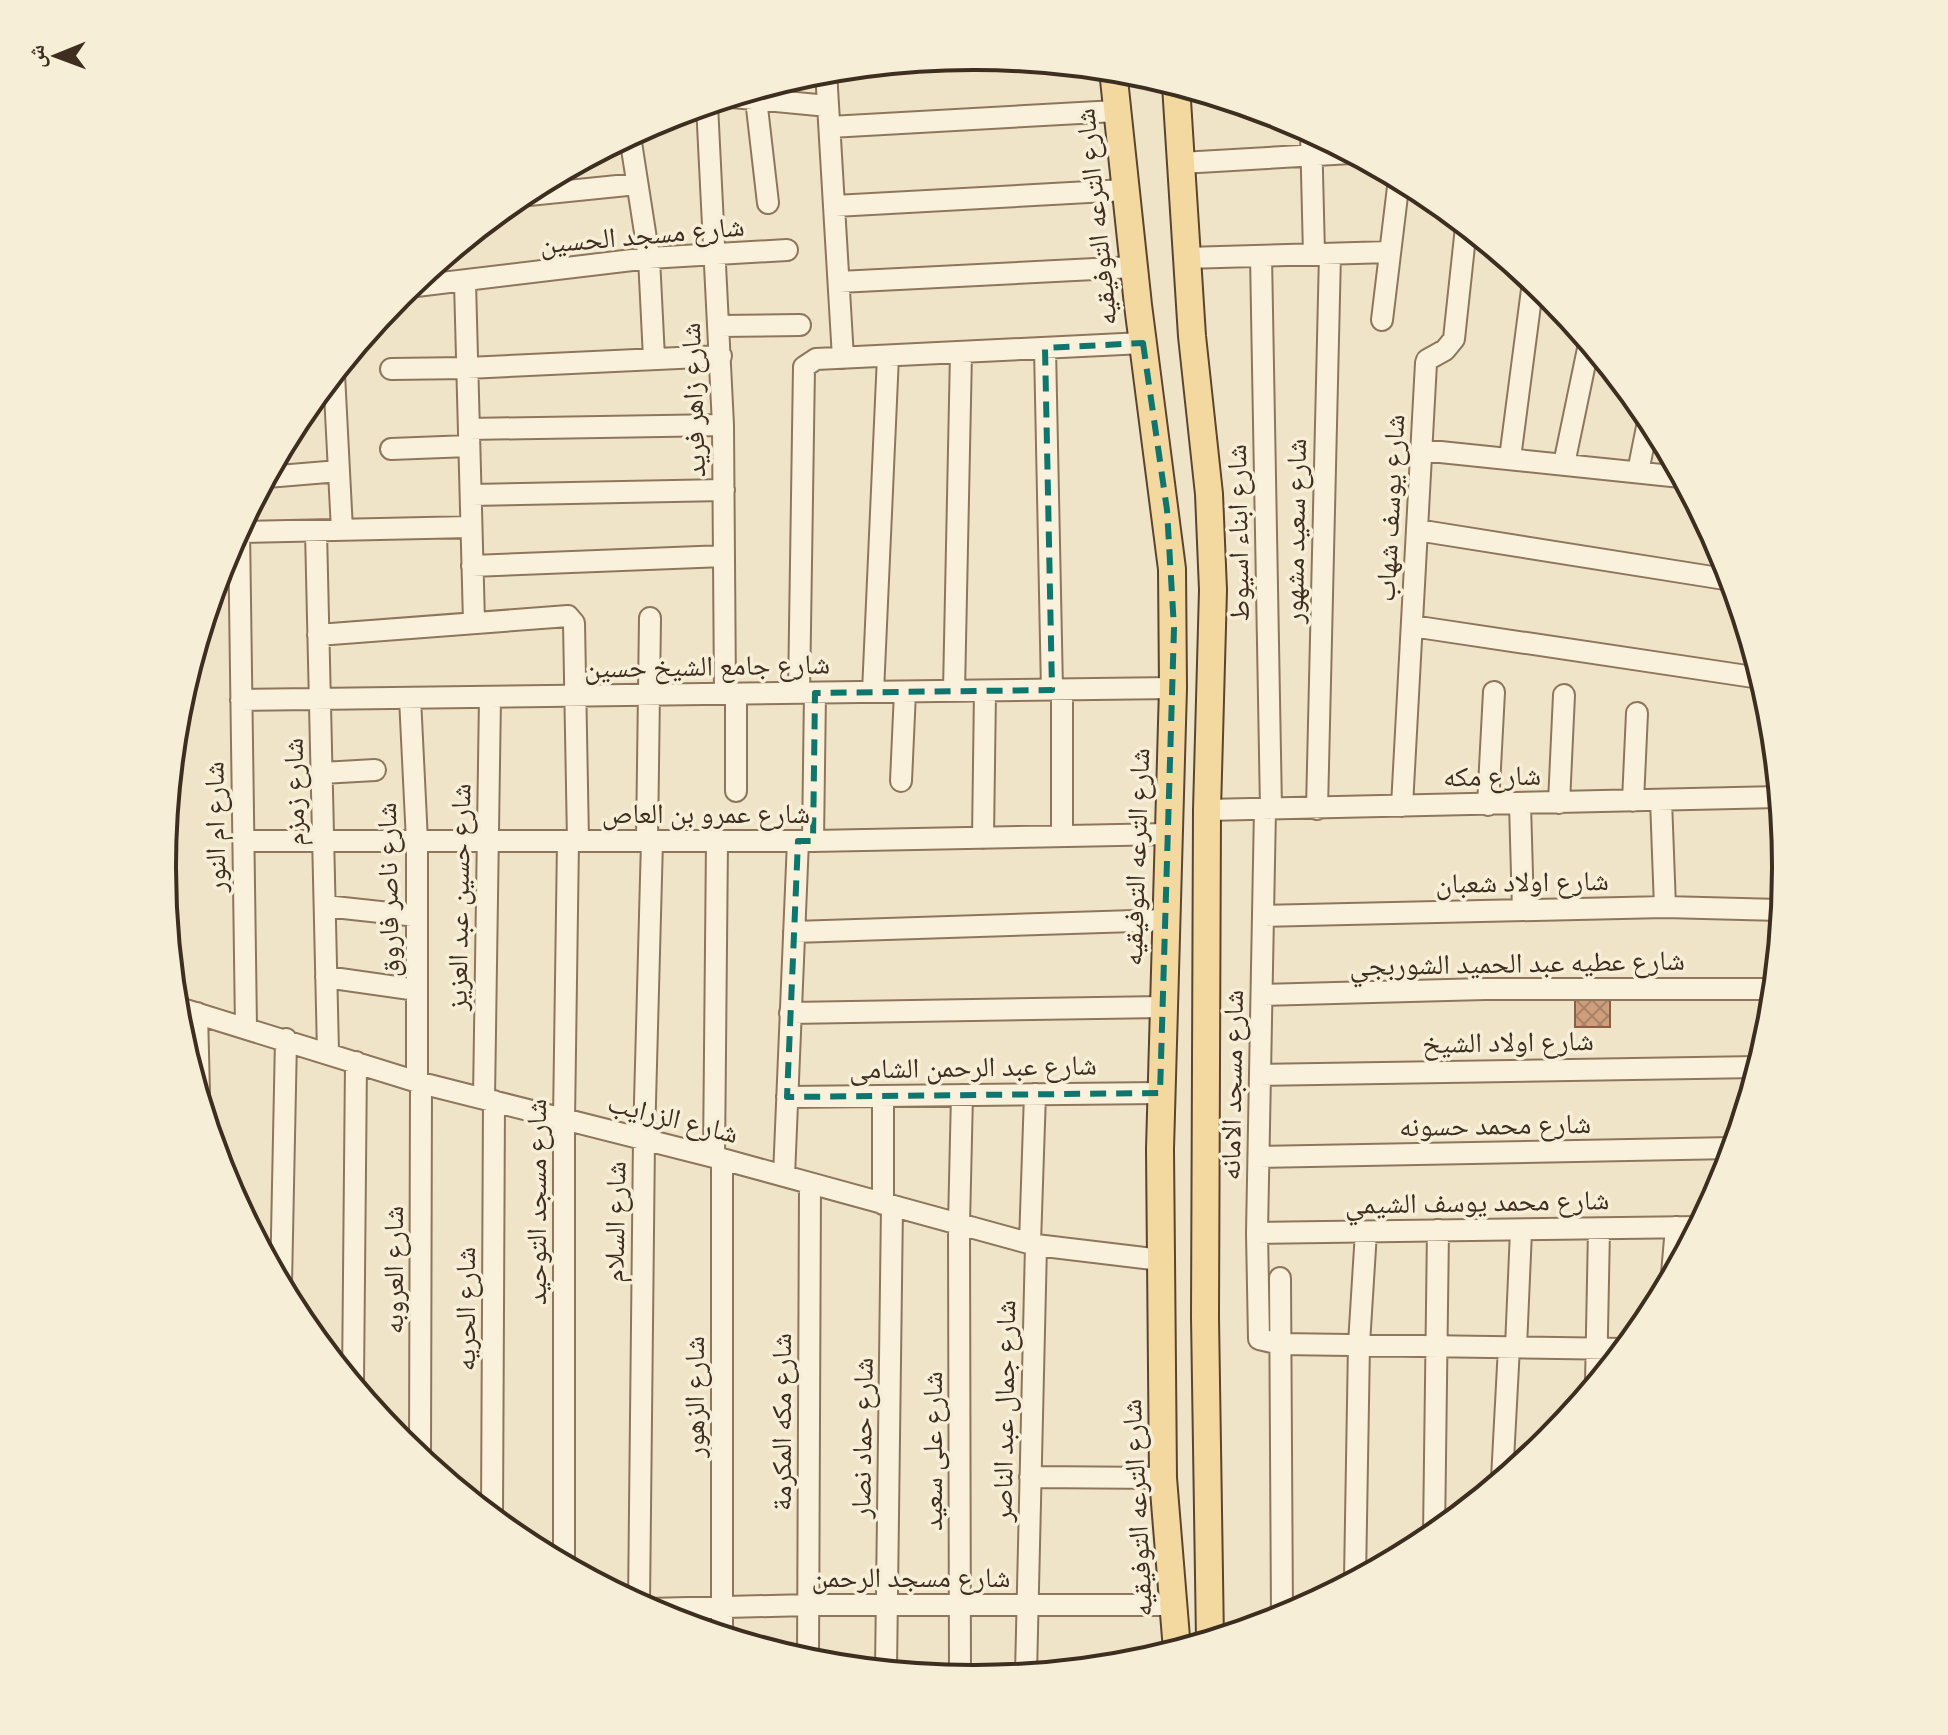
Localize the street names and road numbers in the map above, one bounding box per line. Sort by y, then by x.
street label: شارع الترعه التوفيقيه [1068,107,1125,327]
street label: شارع مسجد الحسين [538,210,746,261]
street label: شارع زاهر فريد [674,322,713,478]
street label: شارع يوسف شهاب [1369,413,1412,603]
street label: شارع سعيد مشهور [1277,438,1314,625]
street label: شارع ابناء اسيوط [1220,444,1257,622]
street label: شارع جامع الشيخ حسين [584,647,830,686]
street label: شارع زمزم [277,738,313,846]
street label: شارع الترعه التوفيقيه [1116,748,1157,967]
street label: شارع مكه [1443,759,1541,794]
street label: شارع ام النور [197,761,235,894]
street label: شارع حسين عبد العزيز [441,783,478,1012]
street label: شارع عمرو بن العاص [602,797,810,831]
street label: شارع ناصر فاروق [370,802,407,978]
street label: شارع اولاد شعبان [1435,864,1609,901]
street label: شارع عطيه عبد الحميد الشوربجي [1349,944,1685,989]
street label: شارع مسجد الامانه [1214,989,1251,1181]
street label: شارع اولاد الشيخ [1422,1024,1594,1061]
street label: شارع عبد الرحمن الشامى [849,1048,1097,1087]
street label: شارع الزرايب [604,1086,742,1151]
street label: شارع مسجد التوحيد [520,1099,554,1305]
street label: شارع محمد حسونه [1399,1107,1591,1144]
street label: شارع السلام [597,1161,635,1283]
street label: شارع محمد يوسف الشيمي [1344,1183,1610,1227]
street label: شارع العروبه [377,1206,411,1334]
street label: شارع الحريه [449,1247,483,1371]
street label: شارع جمال عبد الناصر [986,1300,1023,1523]
street label: شارع مكه المكرمة [765,1333,799,1511]
street label: شارع الزهور [678,1336,712,1459]
street label: شارع حماد نصار [844,1357,881,1520]
street label: شارع على سعيد [916,1371,950,1531]
street label: شارع الترعه التوفيقيه [1115,1398,1160,1618]
street label: شارع مسجد الرحمن [812,1561,1010,1595]

